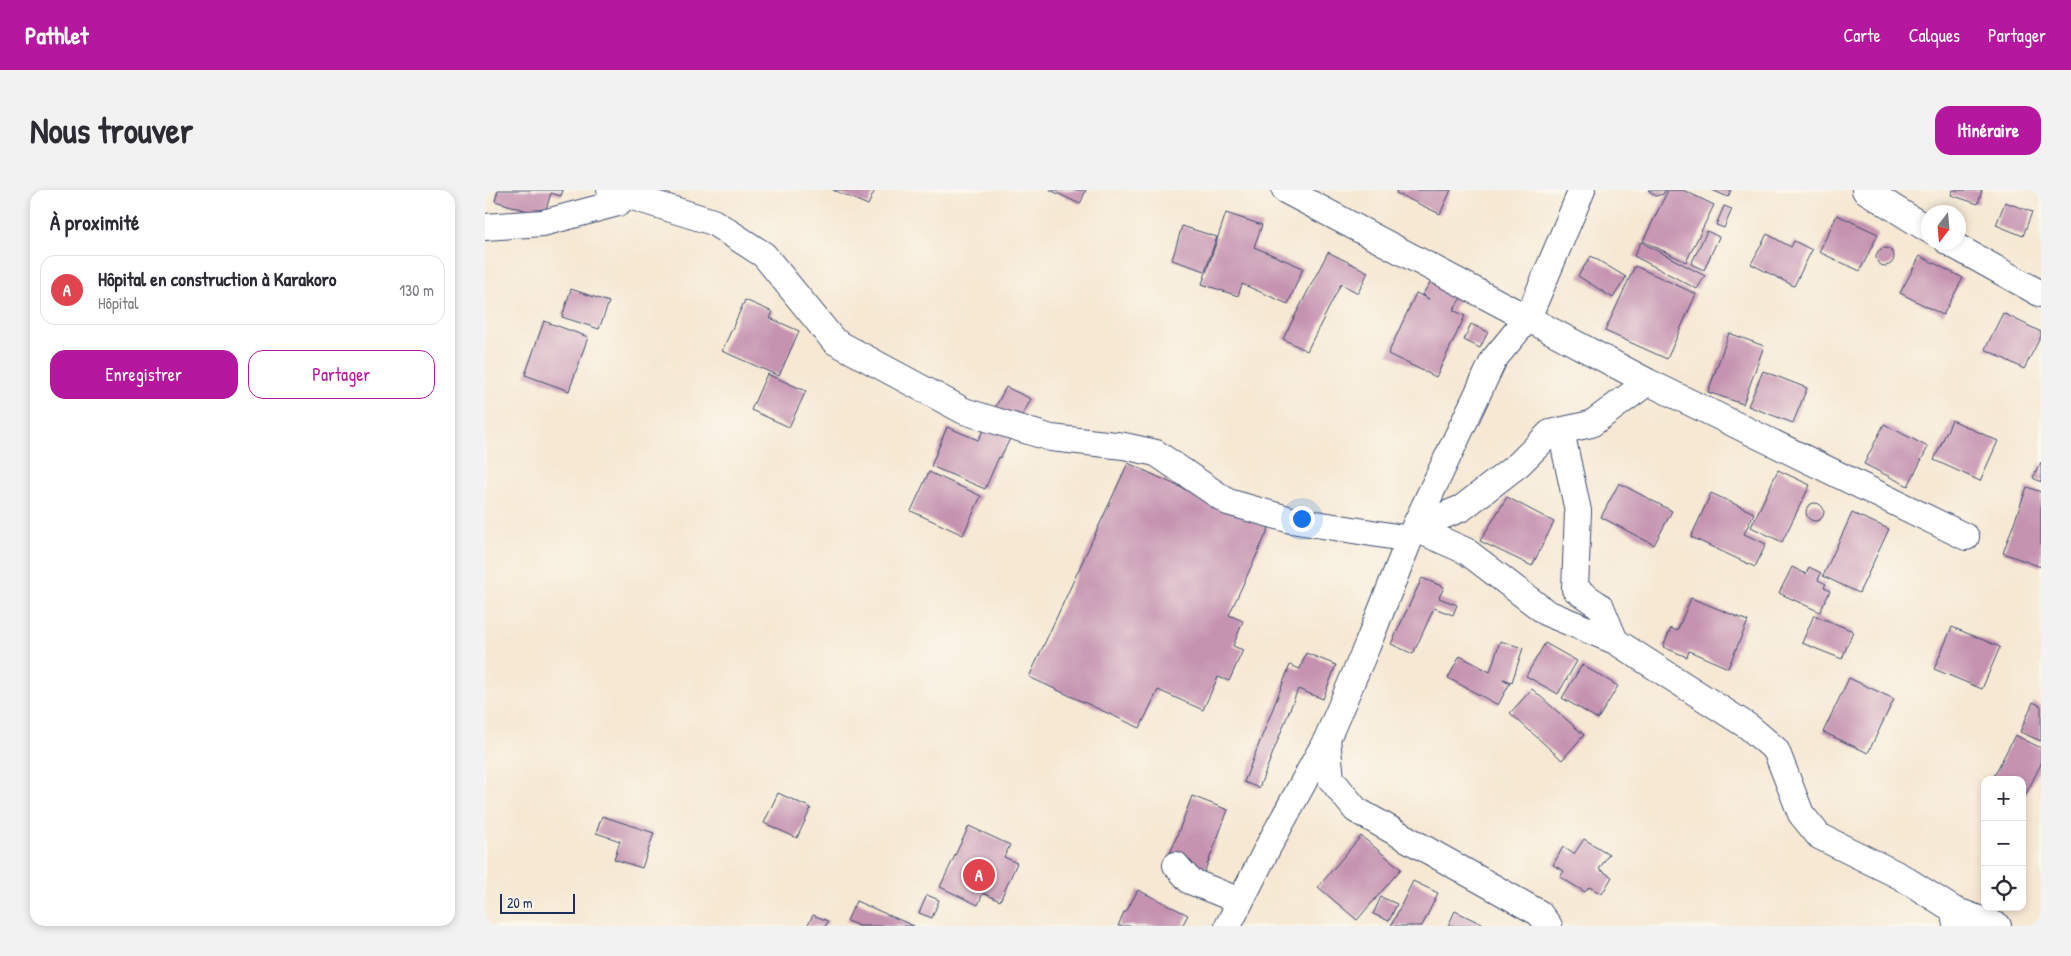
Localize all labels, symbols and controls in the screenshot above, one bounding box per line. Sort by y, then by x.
text: Pathlet [25,19,88,51]
text: Carte [1843,23,1881,48]
text: Calques [1909,23,1960,48]
text: Partager [1988,23,2046,48]
button: Itinéraire [1935,106,2041,155]
text: Nous trouver [30,107,193,154]
north arrow [1921,205,1966,250]
text: À proximité [50,208,139,237]
text: Hôpital en construction à Karakoro [98,266,337,292]
text: A [63,279,71,301]
text: 130 m [399,279,434,301]
text: Hôpital [98,292,138,314]
button: Enregistrer [50,350,238,399]
button: Partager [248,350,435,399]
your location [1289,506,1315,532]
map controls [1981,776,2026,911]
button: + [1981,776,2026,821]
button: − [1981,821,2026,866]
pin: A [963,856,995,894]
button: locate [1981,866,2026,911]
scale bar [500,891,575,914]
text: 20 m [507,893,533,912]

